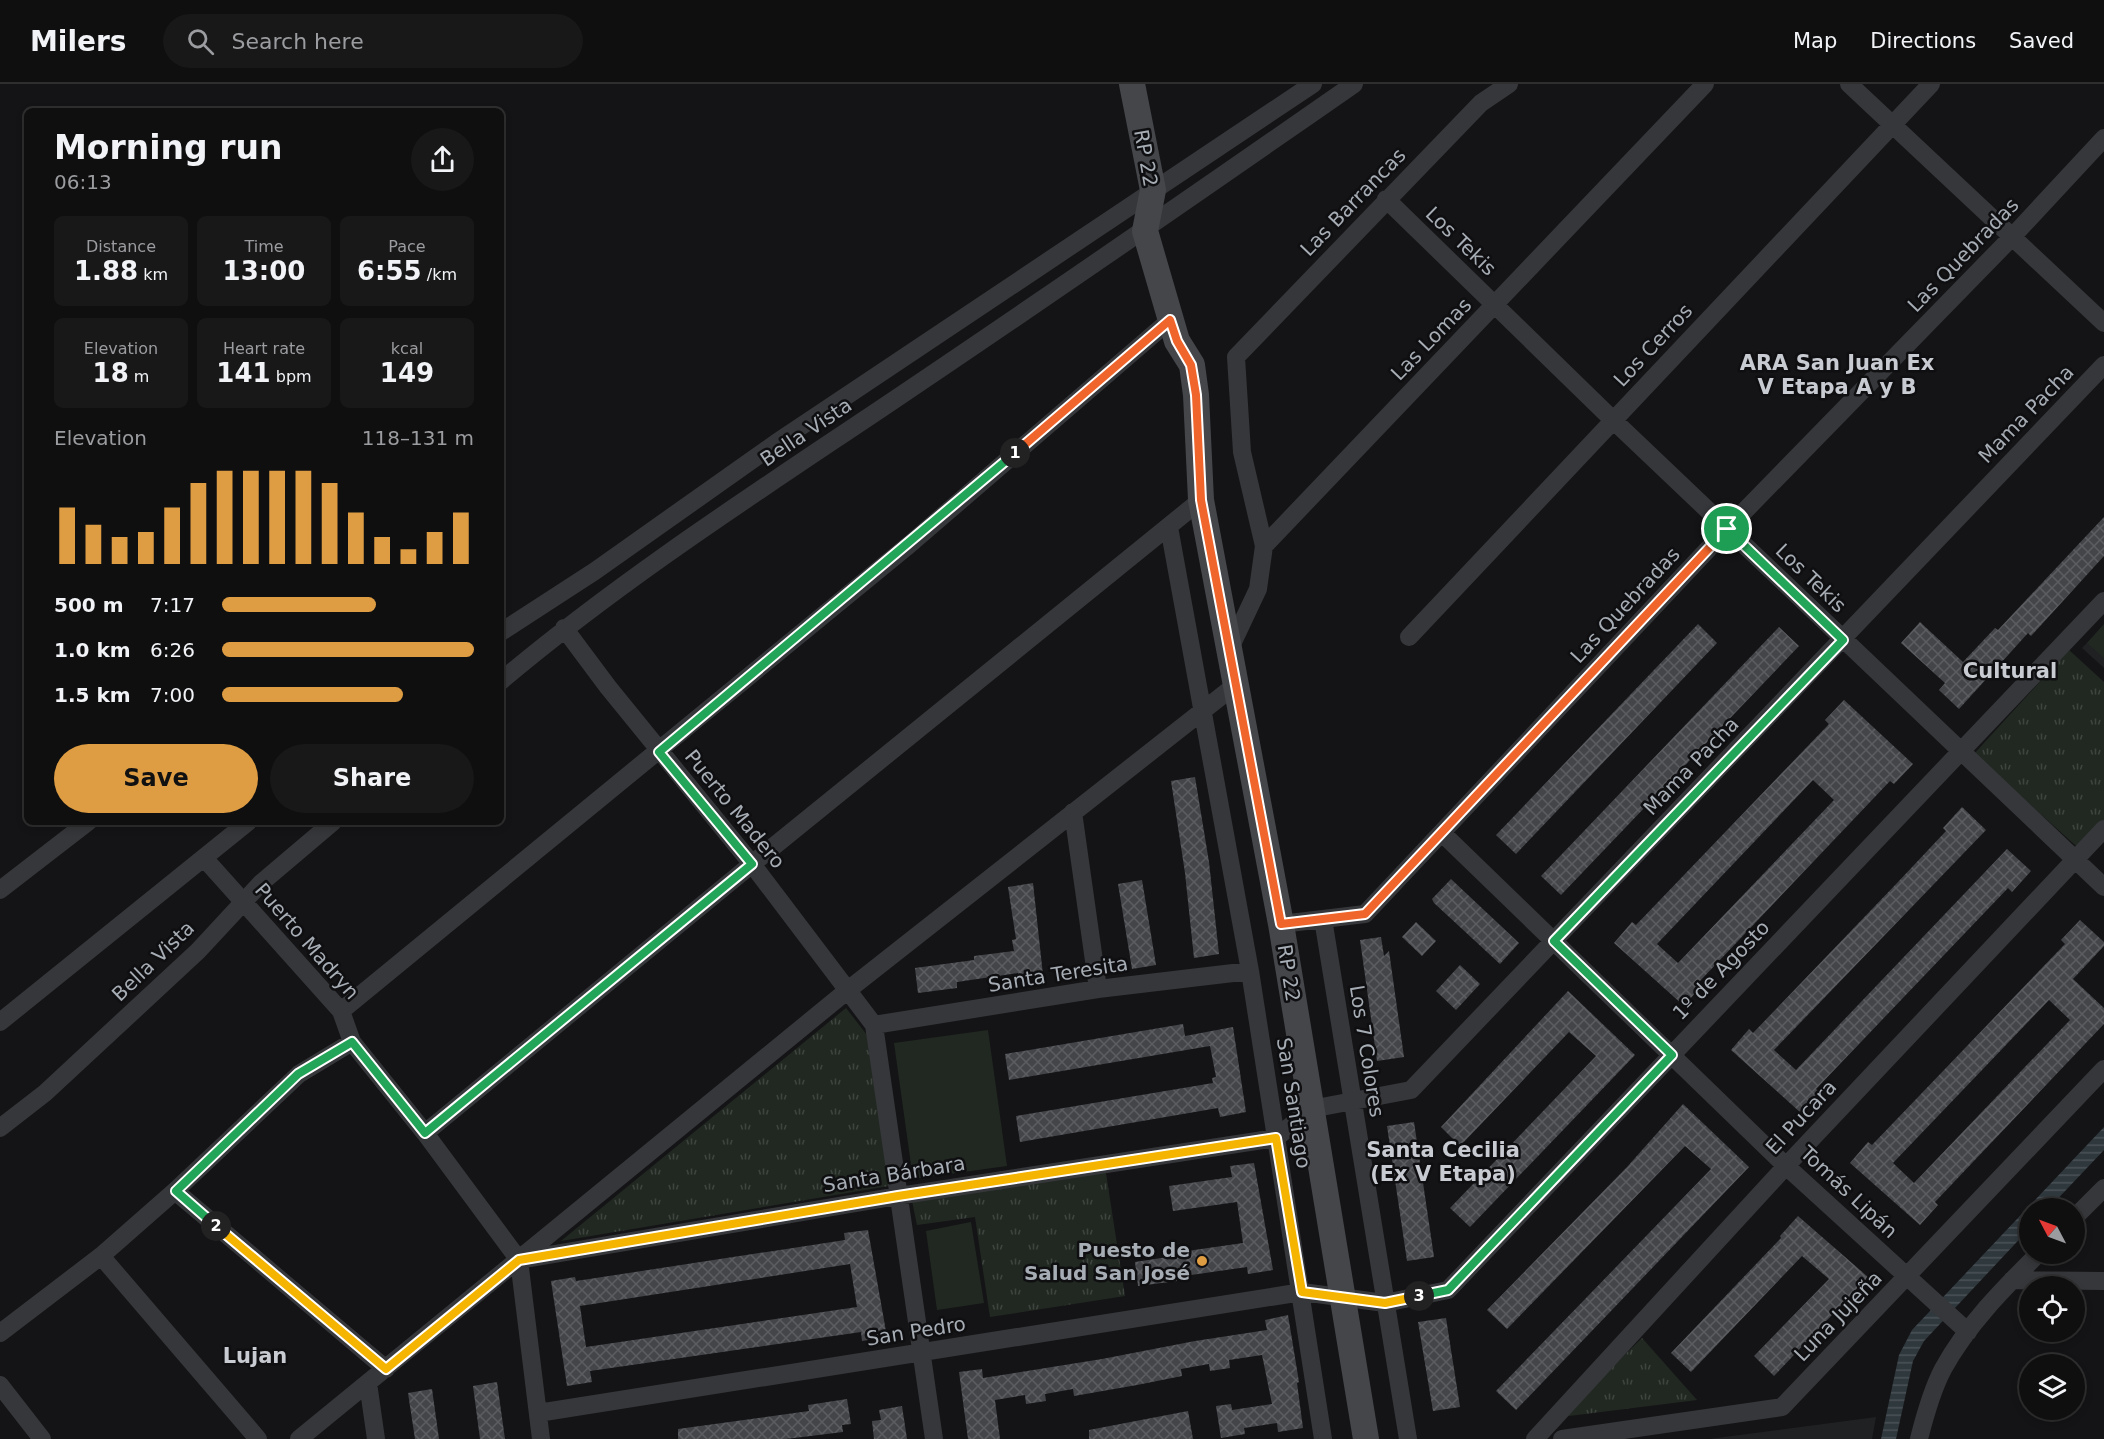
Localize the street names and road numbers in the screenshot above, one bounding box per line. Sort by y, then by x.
street label: RP 22 [1129,127,1163,189]
street label: Las Barrancas [1295,143,1411,261]
street label: Las Quebradas [1902,193,2024,317]
street label: Los Tekis [1421,202,1501,280]
street label: Las Lomas [1386,293,1476,385]
street label: Los Cerros [1609,299,1697,391]
street label: Mama Pacha [1973,360,2079,468]
street label: Bella Vista [756,393,856,471]
street label: Los Tekis [1771,539,1851,617]
street label: Las Quebradas [1565,542,1685,668]
street label: Mama Pacha [1638,712,1744,820]
street label: Puerto Madero [680,745,790,873]
street label: Puerto Madryn [250,878,364,1004]
street label: 1º de Agosto [1668,915,1774,1025]
street label: Bella Vista [107,916,199,1006]
street label: RP 22 [1273,943,1305,1003]
street label: Santa Teresita [986,951,1130,997]
street label: Los 7 Colores [1345,983,1389,1119]
street label: San Santiago [1272,1036,1316,1170]
street label: El Pucara [1761,1075,1841,1159]
street label: Tomás Lipán [1795,1140,1902,1243]
street label: Santa Bárbara [821,1151,967,1197]
street label: Luna Jujeña [1789,1266,1887,1366]
street label: San Pedro [865,1311,967,1351]

